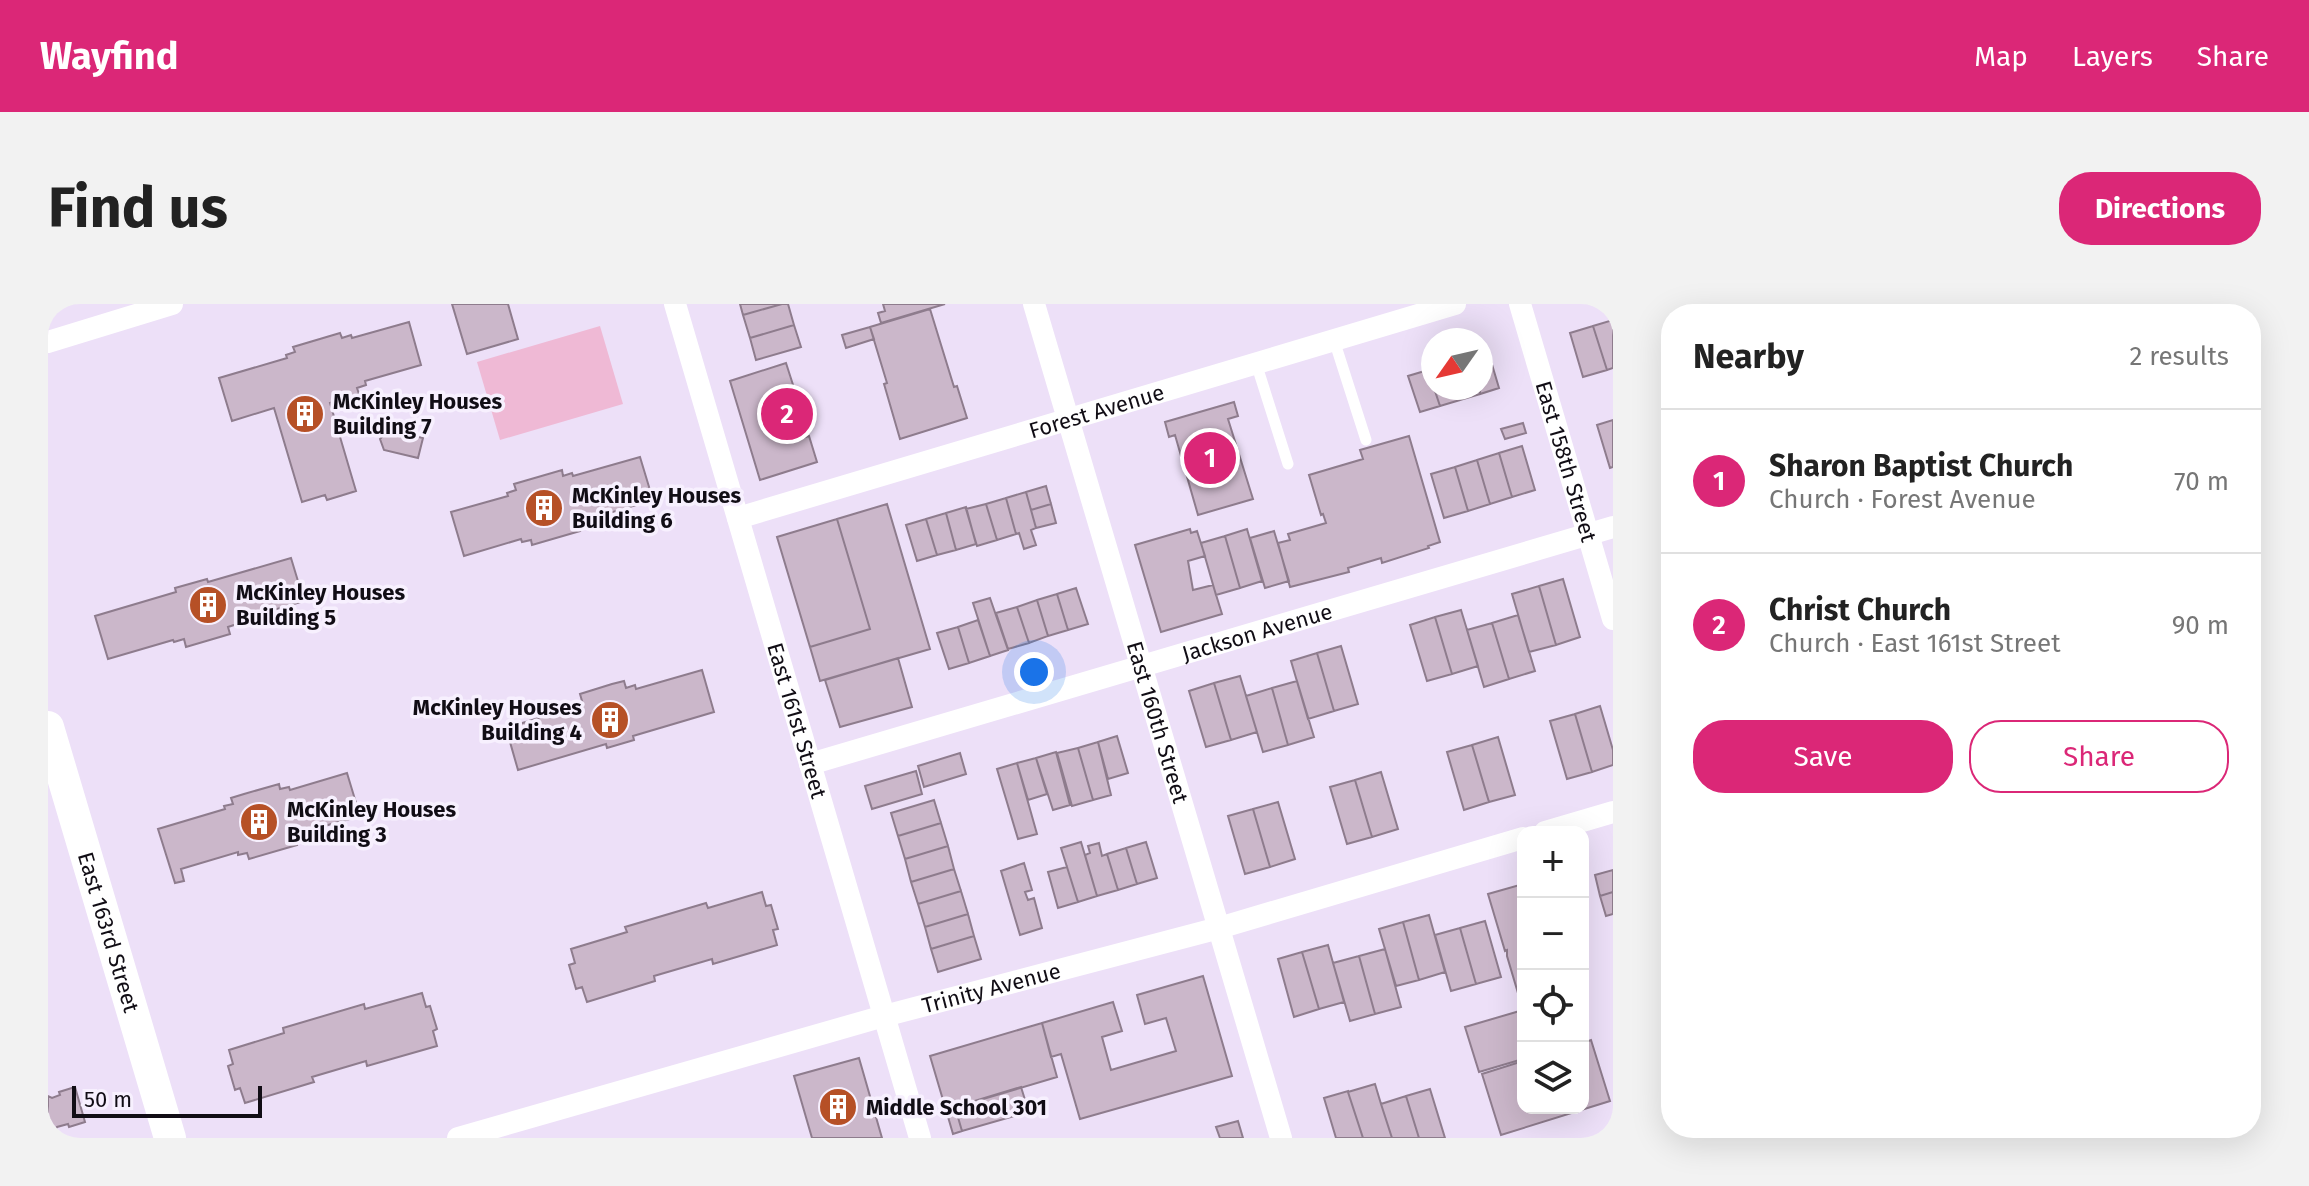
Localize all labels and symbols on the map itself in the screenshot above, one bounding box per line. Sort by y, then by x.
north arrow [1421,328,1493,400]
street label: Forest Avenue [1025,378,1167,444]
street label: East 158th Street [1530,378,1603,545]
pin: 2 [761,384,813,444]
place label: McKinley Houses Building 7 [333,388,503,440]
building icon: McKinley Houses Building 7 [284,393,326,435]
pin: 1 [1184,428,1236,488]
place label: McKinley Houses Building 6 [572,482,742,534]
building icon: McKinley Houses Building 6 [523,487,565,529]
place label: McKinley Houses Building 5 [236,579,406,631]
building icon: McKinley Houses Building 5 [187,584,229,626]
street label: Jackson Avenue [1179,597,1335,667]
street label: East 160th Street [1121,638,1195,806]
street label: East 161st Street [762,639,833,801]
your location [1014,652,1054,692]
place label: McKinley Houses Building 4 [413,694,582,746]
building icon: McKinley Houses Building 4 [589,699,631,741]
place label: McKinley Houses Building 3 [287,796,457,848]
building icon: McKinley Houses Building 3 [238,801,280,843]
street label: East 163rd Street [72,849,145,1016]
street label: Trinity Avenue [919,957,1063,1019]
scale bar [72,1082,262,1118]
building icon: Middle School 301 [817,1086,859,1128]
place label: Middle School 301 [866,1094,1047,1121]

